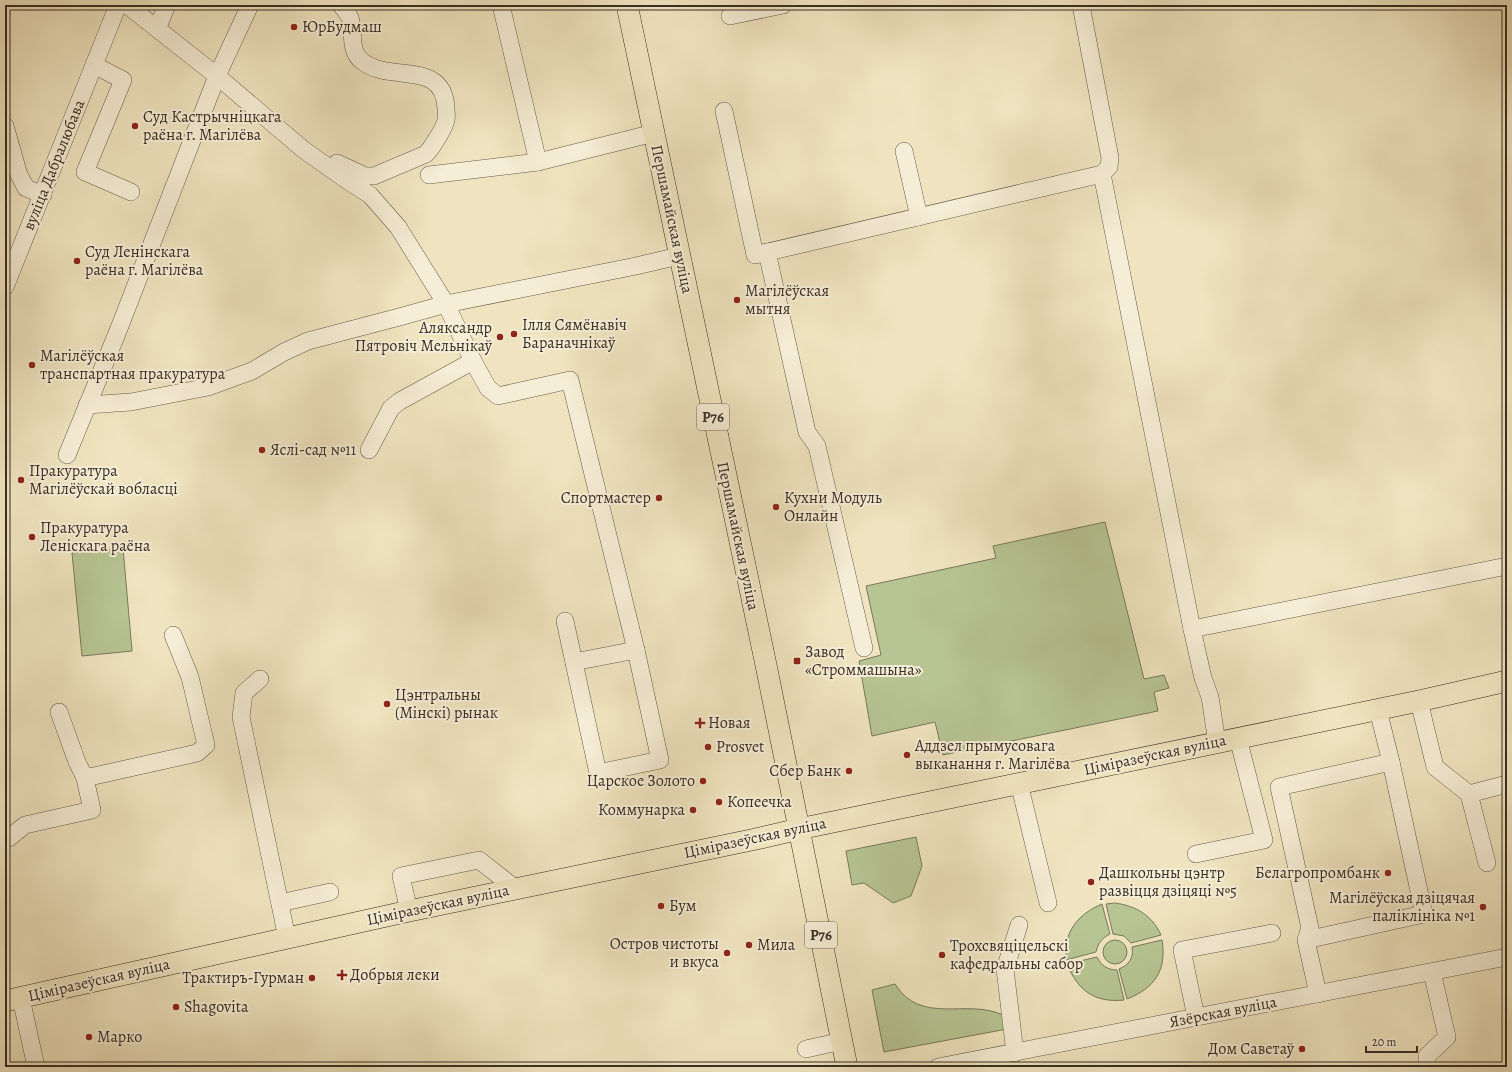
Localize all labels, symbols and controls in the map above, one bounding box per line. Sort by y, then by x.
place label: ЮрБудмаш [302,16,382,38]
marker: ЮрБудмаш [289,22,299,32]
street label: вуліца Дабралюбава [18,96,90,234]
place label: Суд Кастрычніцкага раёна г. Магілёва [143,106,282,146]
marker: Суд Кастрычніцкага раёна г. Магілёва [130,121,140,131]
street label: Першамайская вуліца [645,143,699,296]
place label: Суд Ленінскага раёна г. Магілёва [85,241,204,281]
marker: Суд Ленінскага раёна г. Магілёва [72,256,82,266]
place label: Магілёўская мытня [745,280,829,320]
marker: Магілёўская мытня [732,295,742,305]
place label: Ілля Сямёнавіч Бараначнікаў [522,314,627,354]
place label: Аляксандр Пятровіч Мельнікаў [355,317,493,357]
marker: Ілля Сямёнавіч Бараначнікаў [509,329,519,339]
marker: Аляксандр Пятровіч Мельнікаў [495,332,505,342]
place label: Магілёўская транспартная пракуратура [40,345,226,385]
marker: Магілёўская транспартная пракуратура [27,360,37,370]
road number: Р76 [697,404,729,430]
place label: Яслі-сад №11 [270,439,357,461]
marker: Яслі-сад №11 [257,445,267,455]
place label: Пракуратура Магілёўскай вобласці [29,460,178,500]
street label: Першамайская вуліца [711,460,765,613]
marker: Пракуратура Магілёўскай вобласці [16,475,26,485]
place label: Спортмастер [561,487,651,509]
place label: Кухни Модуль Онлайн [784,487,882,527]
marker: Спортмастер [654,493,664,503]
marker: Кухни Модуль Онлайн [771,502,781,512]
place label: Пракуратура Леніскага раёна [40,517,151,557]
marker: Пракуратура Леніскага раёна [27,532,37,542]
place label: Завод «Строммашына» [805,641,922,681]
marker: Завод «Строммашына» [792,656,802,666]
place label: Цэнтральны (Мінскі) рынак [395,684,498,724]
marker: Цэнтральны (Мінскі) рынак [382,699,392,709]
place label: Новая [708,712,751,734]
marker: Новая [695,718,705,728]
street label: Ціміразеўская вуліца [1082,729,1229,781]
place label: Аддзел прымусовага выканання г. Магілёва [914,735,1071,775]
place label: Prosvet [716,736,764,758]
marker: Prosvet [703,742,713,752]
marker: Аддзел прымусовага выканання г. Магілёва [902,750,912,760]
place label: Сбер Банк [769,760,841,782]
marker: Сбер Банк [844,766,854,776]
place label: Царское Золото [587,770,695,792]
marker: Царское Золото [698,776,708,786]
place label: Копеечка [727,791,792,813]
marker: Копеечка [714,797,724,807]
place label: Коммунарка [598,799,686,821]
marker: Коммунарка [688,805,698,815]
street label: Ціміразеўская вуліца [682,812,829,864]
place label: Дашкольны цэнтр развіцця дзіцяці №5 [1099,862,1237,902]
place label: Белагропромбанк [1255,862,1380,884]
marker: Белагропромбанк [1383,868,1393,878]
marker: Дашкольны цэнтр развіцця дзіцяці №5 [1086,877,1096,887]
street label: Ціміразеўская вуліца [365,879,512,931]
place label: Магілёўская дзіцячая паліклініка №1 [1329,887,1476,927]
place label: Бум [669,895,697,917]
marker: Бум [656,901,666,911]
marker: Магілёўская дзіцячая паліклініка №1 [1478,902,1488,912]
road number: Р76 [805,922,837,948]
place label: Остров чистоты и вкуса [610,933,720,973]
place label: Мила [757,934,796,956]
place label: Трохсвяціцельскі кафедральны сабор [950,935,1083,975]
marker: Мила [744,940,754,950]
marker: Остров чистоты и вкуса [722,948,732,958]
marker: Трохсвяціцельскі кафедральны сабор [937,950,947,960]
street label: Ціміразеўская вуліца [26,953,173,1007]
place label: Добрыя леки [350,964,440,986]
place label: Трактиръ-Гурман [182,967,304,989]
marker: Добрыя леки [337,970,347,980]
marker: Трактиръ-Гурман [307,973,317,983]
street label: Язёрская вуліца [1167,991,1279,1033]
place label: Shagovita [184,996,249,1018]
marker: Shagovita [171,1002,181,1012]
place label: Марко [97,1026,142,1048]
scale bar [1366,1028,1417,1054]
marker: Марко [84,1032,94,1042]
text: 20 m [1372,1034,1396,1050]
place label: Дом Саветаў [1208,1038,1295,1060]
marker: Дом Саветаў [1297,1044,1307,1054]

